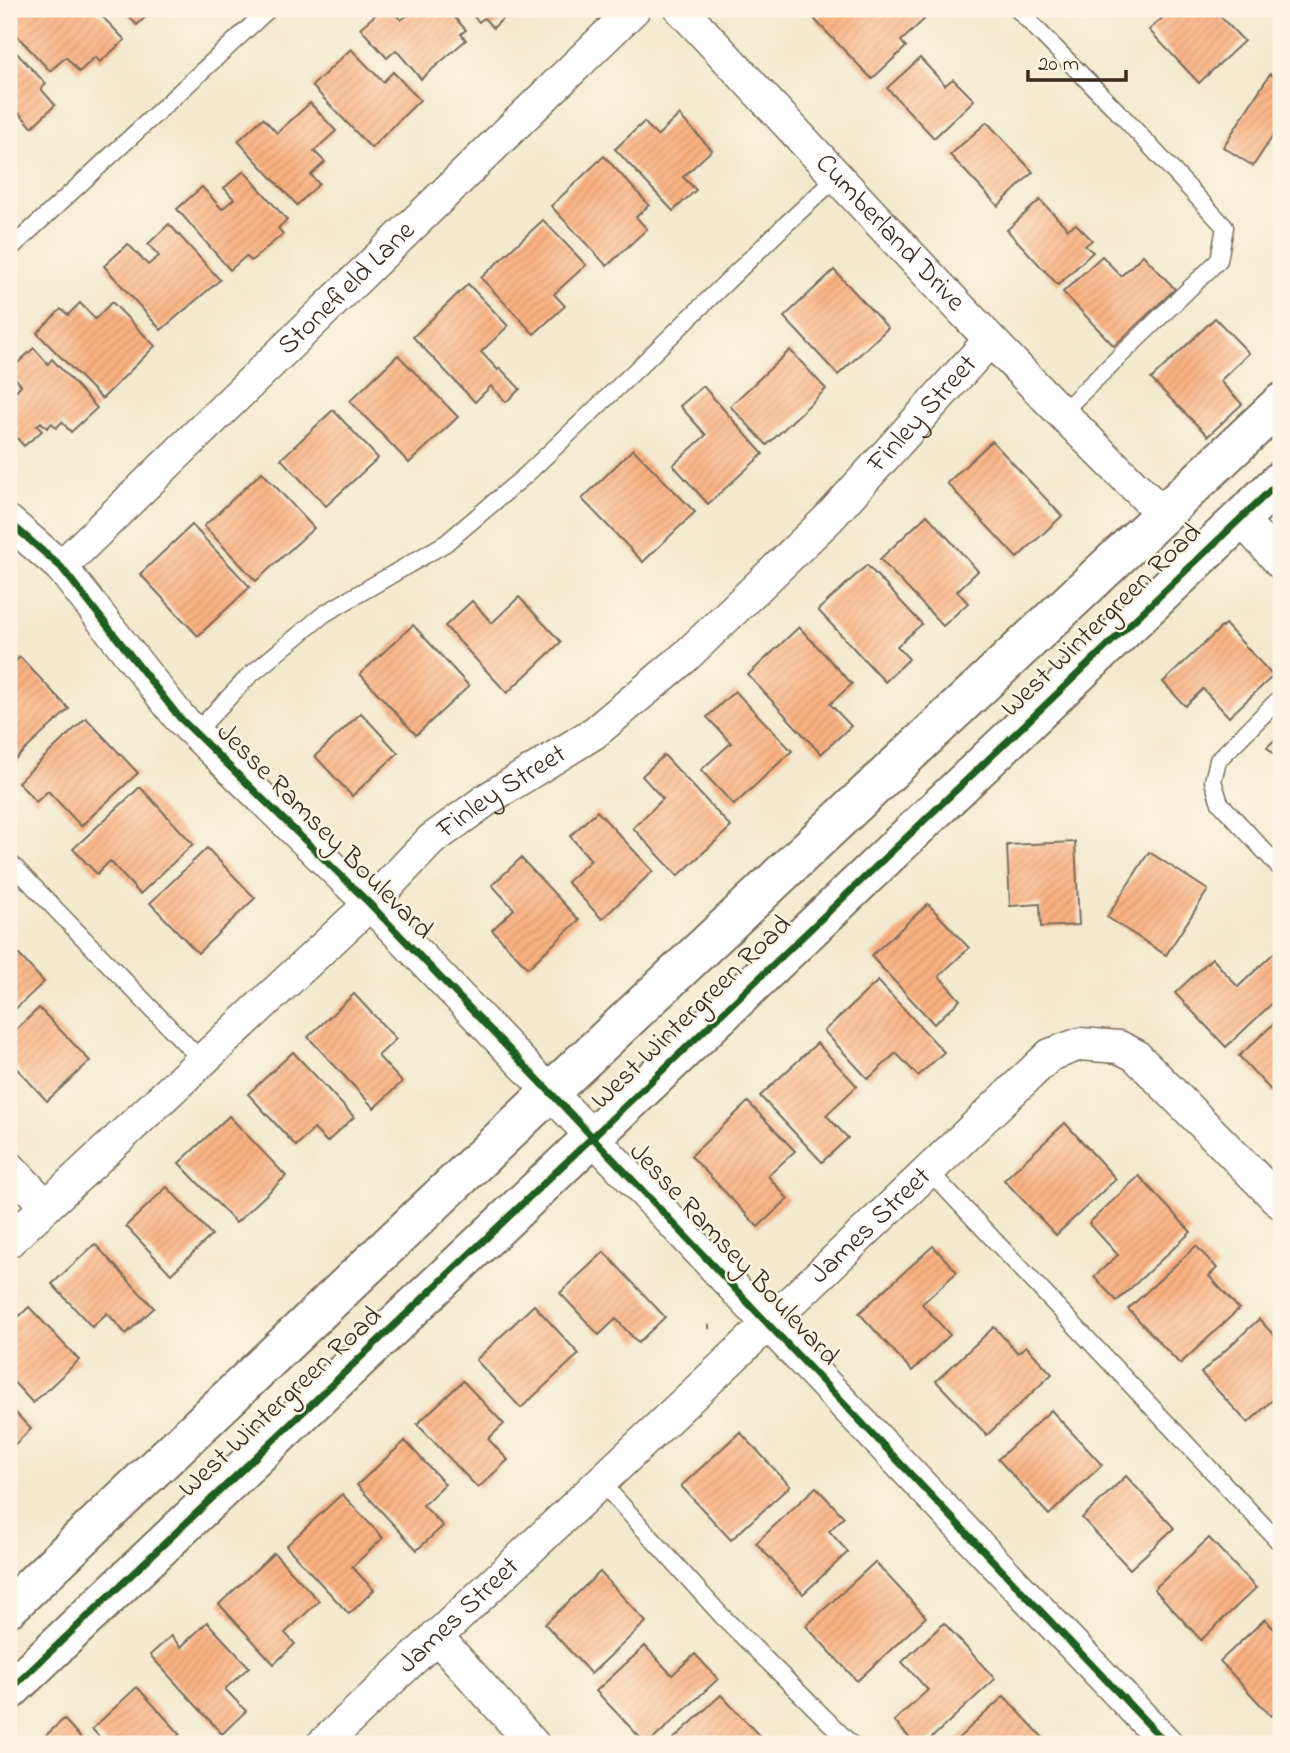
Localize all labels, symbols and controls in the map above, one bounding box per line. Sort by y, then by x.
scale bar [1028,38,1126,82]
text: 20 m [1038,50,1079,80]
street label: Cumberland Drive [805,144,975,322]
street label: Stonefield Lane [269,211,425,366]
street label: Finley Street [858,346,988,483]
street label: West Wintergreen Road [992,514,1212,728]
street label: Jesse Ramsey Boulevard [206,714,442,950]
street label: Finley Street [428,734,574,850]
street label: West Wintergreen Road [582,906,802,1120]
street label: Jesse Ramsey Boulevard [618,1134,848,1376]
street label: James Street [801,1158,941,1294]
street label: West Wintergreen Road [170,1297,392,1509]
street label: James Street [389,1548,529,1684]

